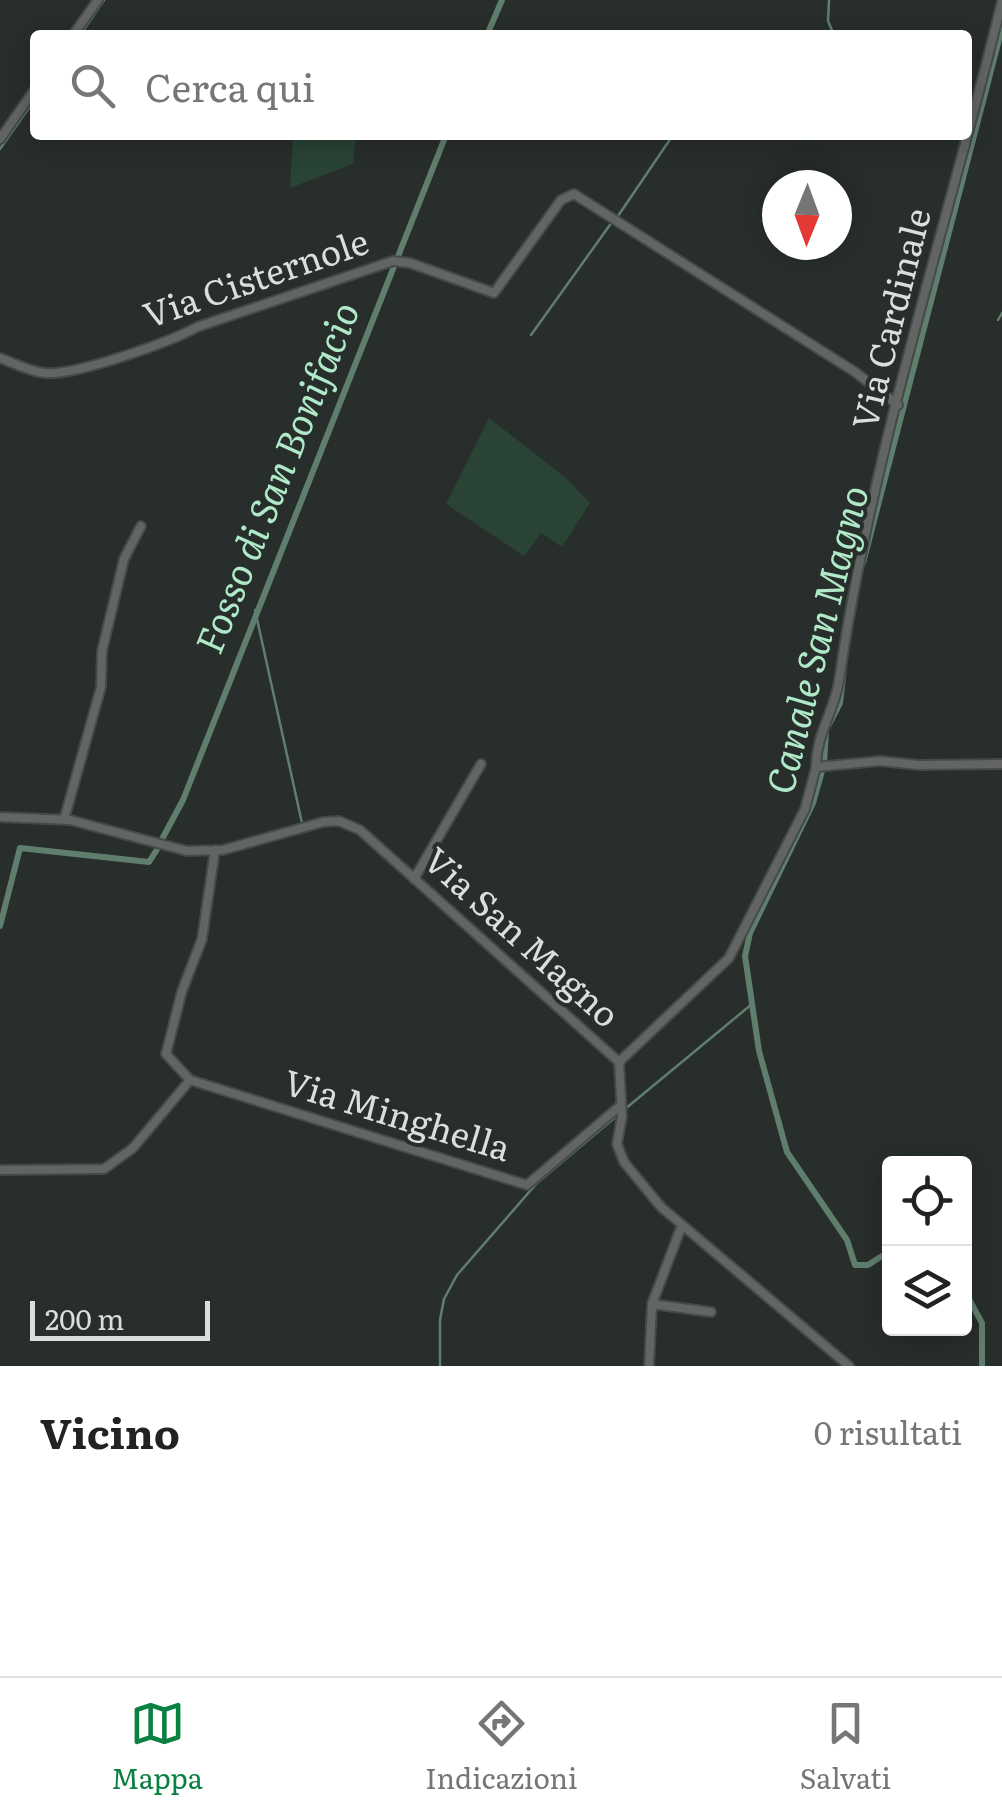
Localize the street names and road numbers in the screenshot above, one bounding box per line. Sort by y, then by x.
street label: Via Cardinale [836,202,942,434]
street label: Via Cisternole [135,213,375,339]
street label: Via San Magno [413,833,633,1038]
street label: Via Minghella [278,1054,518,1172]

